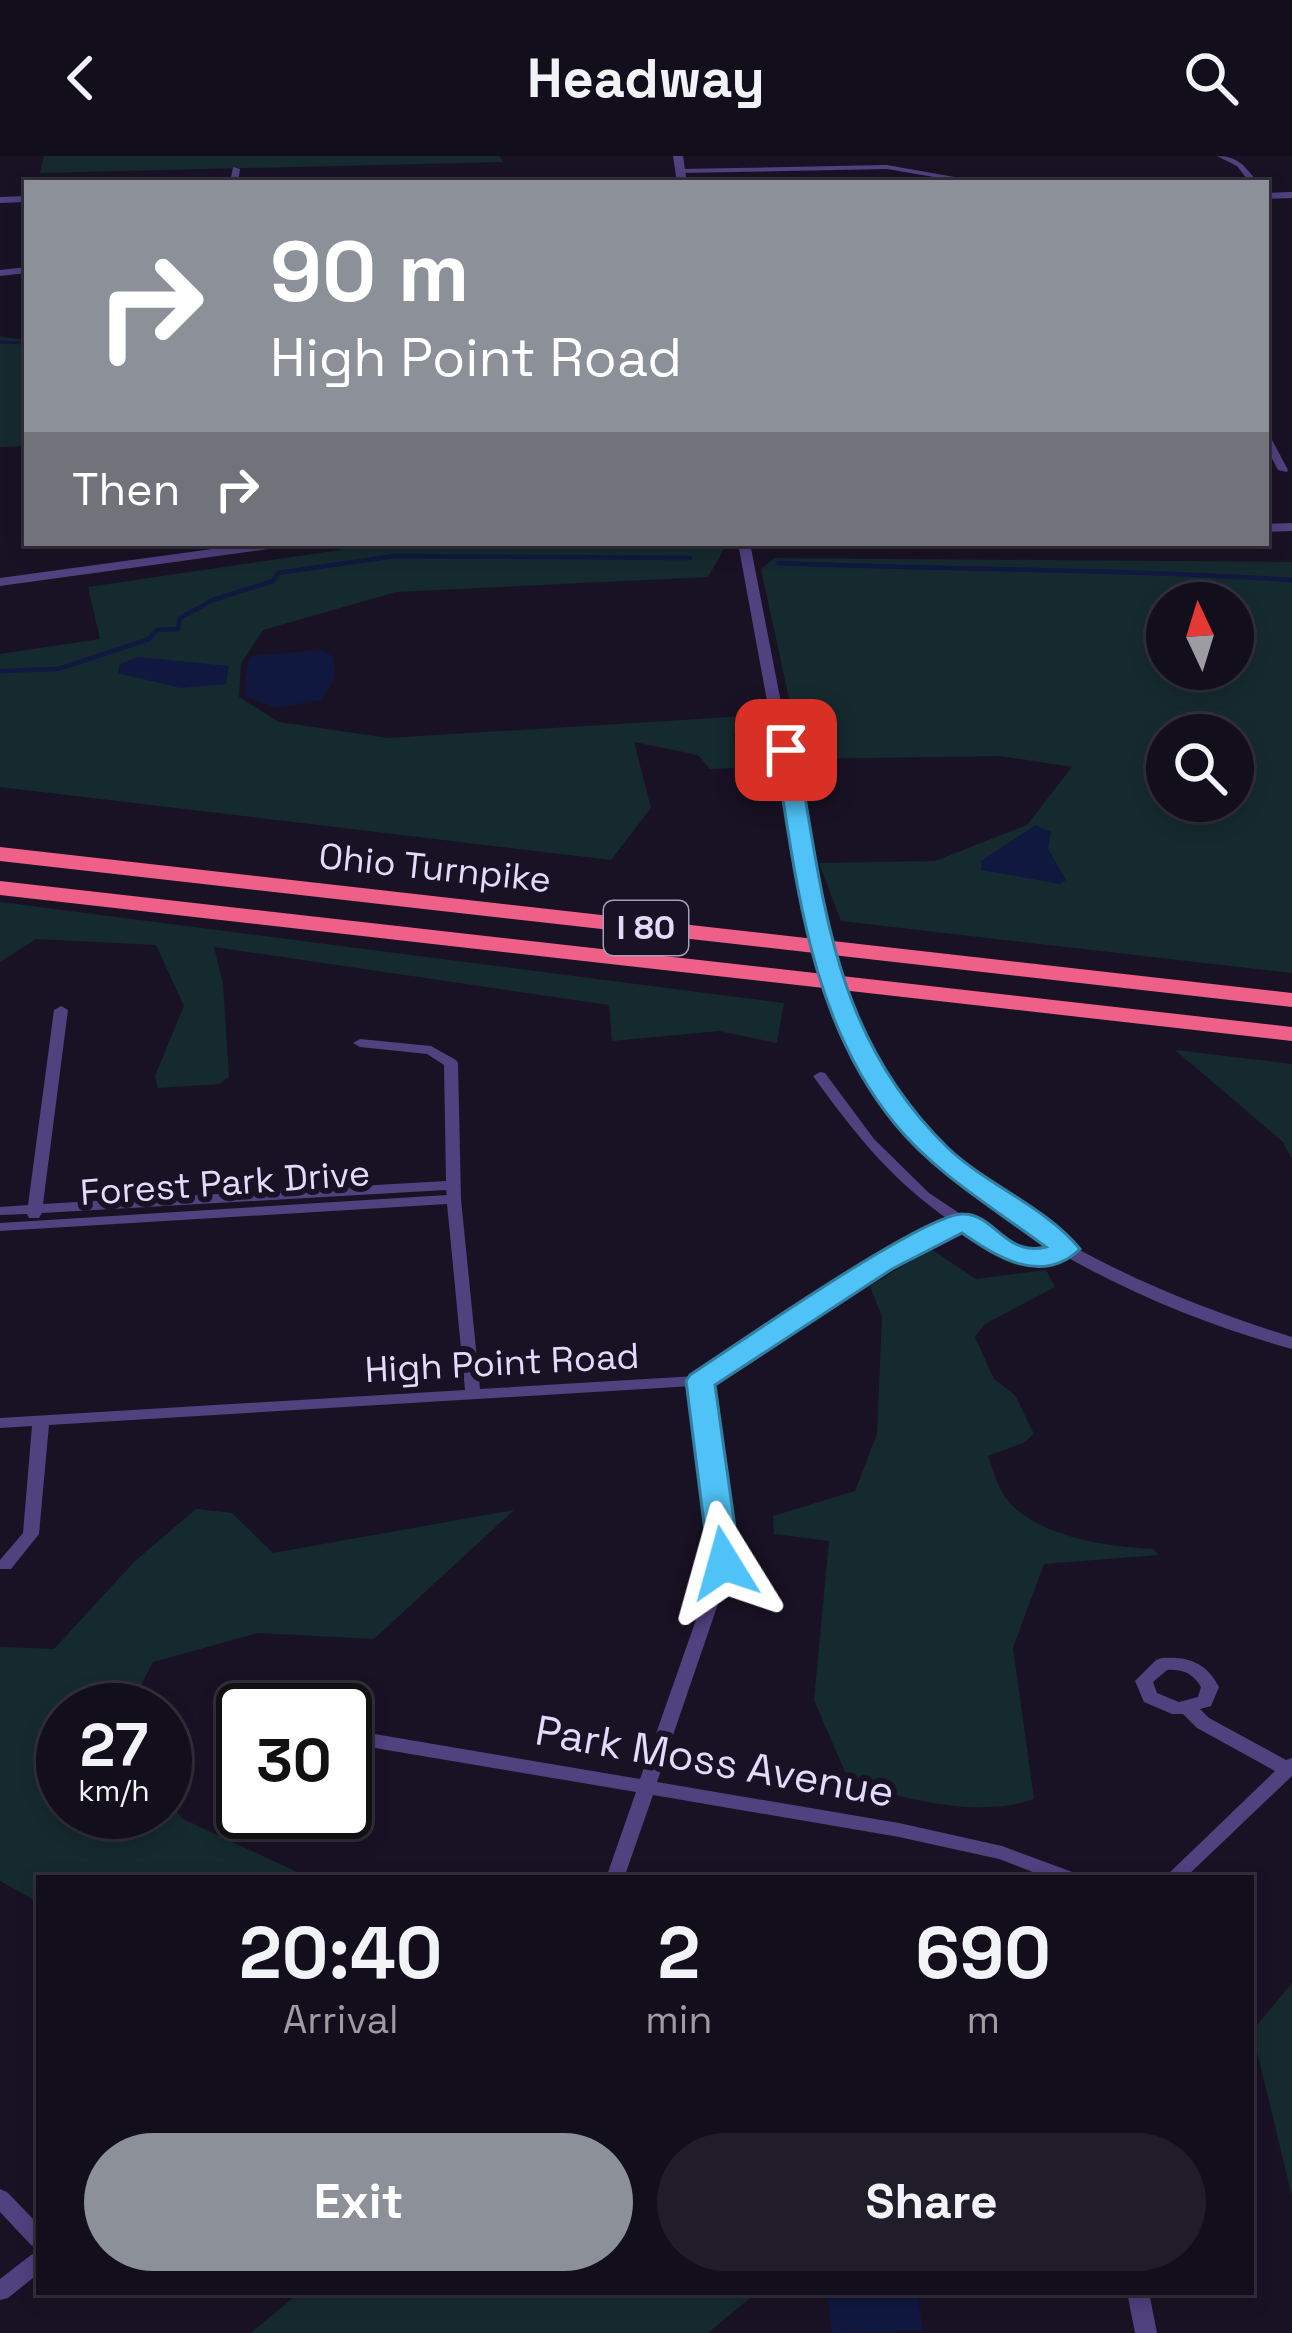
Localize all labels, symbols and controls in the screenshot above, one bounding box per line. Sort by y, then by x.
text: Headway [527,44,765,113]
icon: back [48,45,114,111]
icon: search [1178,45,1244,111]
text: 90 m [270,218,469,326]
icon: right [72,228,228,384]
text: High Point Road [270,323,682,392]
icon: right [204,456,270,522]
text: Then [72,461,180,518]
north arrow [1146,582,1254,690]
map controls [1146,582,1254,822]
pin [735,699,837,801]
button: search [1146,714,1254,822]
icon: arrive [753,717,819,783]
street label: Ohio Turnpike [317,833,553,903]
road number: I 80 [604,901,688,955]
street label: Forest Park Drive [79,1150,371,1216]
street label: High Point Road [364,1333,640,1393]
position arrow [661,1500,787,1626]
speed limit sign: 30 [216,1683,372,1839]
street label: Park Moss Avenue [532,1703,898,1819]
text: 27 [80,1707,148,1784]
text: km/h [78,1771,150,1810]
text: 20:40 [239,1907,442,1999]
text: 2 [657,1907,700,1999]
text: 690 [915,1907,1051,1999]
text: Arrival [283,1995,399,2044]
text: min [645,1995,712,2044]
text: m [966,1995,1000,2044]
button: Exit [84,2133,633,2271]
button: Share [657,2133,1206,2271]

